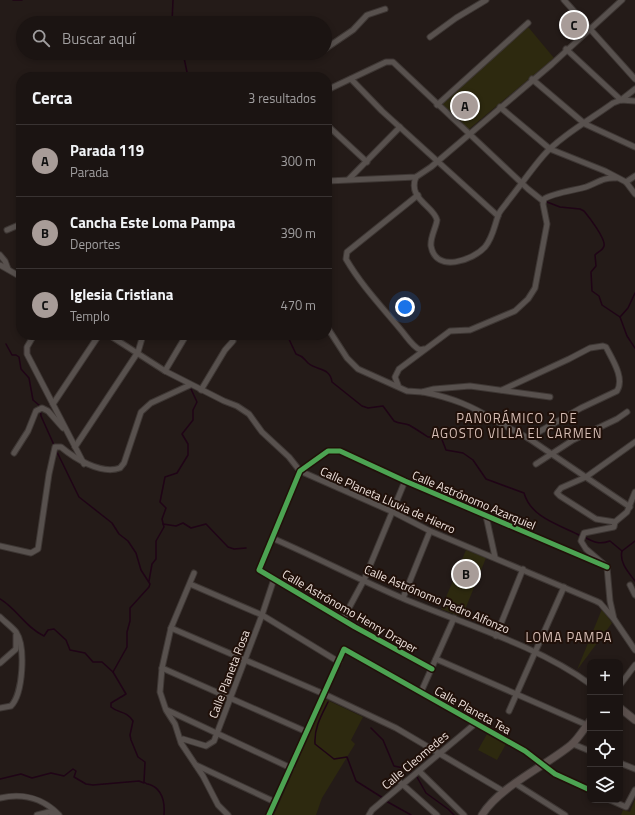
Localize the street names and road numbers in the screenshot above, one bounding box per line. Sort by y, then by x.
street label: Calle Planeta Lluvia de Hierro [317,462,459,538]
street label: Calle Astrónomo Azarquiel [409,465,539,535]
street label: Calle Astrónomo Pedro Alfonzo [361,560,513,638]
street label: Calle Astrónomo Henry Draper [279,564,421,658]
street label: Calle Planeta Rosa [203,627,255,721]
street label: Calle Planeta Tea [431,681,515,739]
street label: Calle Cleomedes [377,726,453,794]

